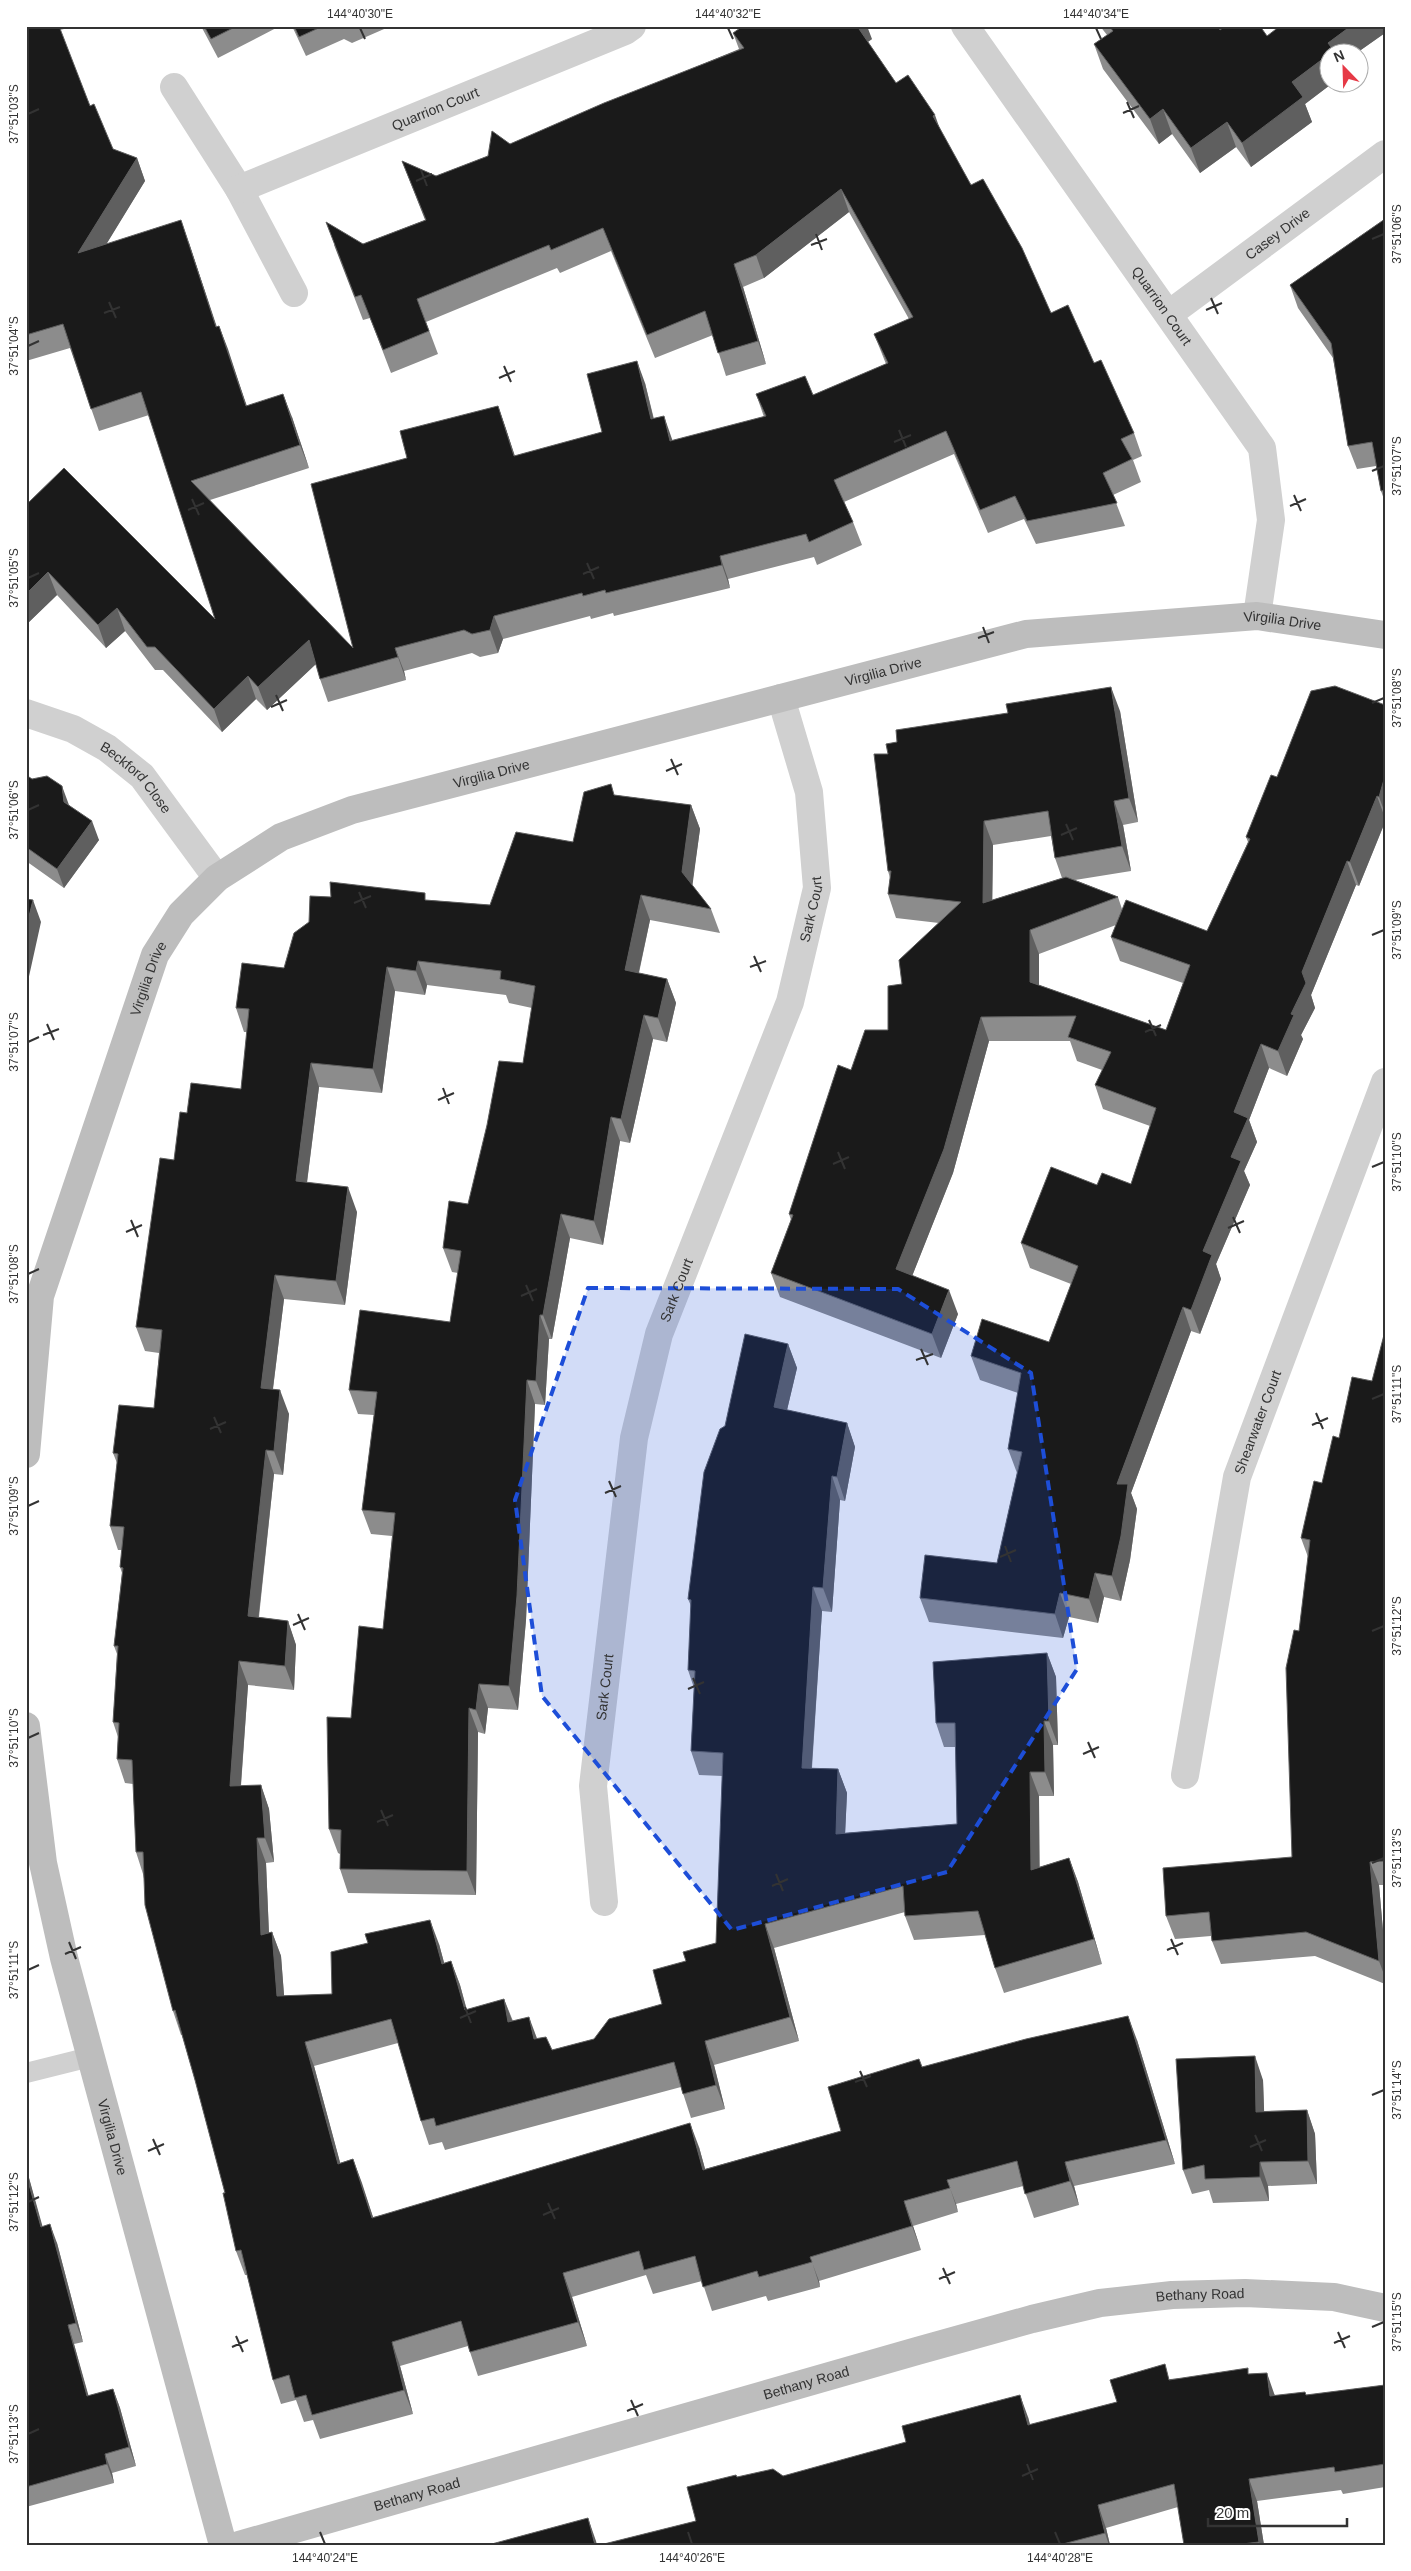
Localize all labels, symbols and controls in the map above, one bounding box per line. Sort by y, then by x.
text: 144°40'30"E [327,7,393,21]
text: 144°40'32"E [695,7,761,21]
text: 144°40'34"E [1063,7,1129,21]
north arrow [1318,42,1368,92]
text: N [1331,47,1347,65]
text: 37°51'03"S [7,84,21,144]
street label: Quarrion Court [389,84,481,134]
street label: Casey Drive [1242,204,1313,263]
text: 37°51'06"S [1390,204,1404,264]
street label: Quarrion Court [1129,263,1195,348]
text: 37°51'04"S [7,316,21,376]
text: 37°51'07"S [1390,436,1404,496]
text: 37°51'05"S [7,548,21,608]
street label: Virgilia Drive [1243,608,1323,633]
street label: Virgilia Drive [843,654,923,689]
text: 37°51'08"S [1390,668,1404,728]
street label: Beckford Close [98,738,175,816]
street label: Virgilia Drive [451,756,532,791]
text: 37°51'06"S [7,780,21,840]
street label: Sark Court [796,876,825,944]
text: 37°51'09"S [1390,900,1404,960]
street label: Virgilia Drive [127,938,170,1018]
text: 37°51'07"S [7,1012,21,1072]
text: 37°51'10"S [1390,1132,1404,1192]
text: 37°51'08"S [7,1244,21,1304]
street label: Sark Court [657,1256,696,1324]
text: 37°51'11"S [1390,1365,1404,1423]
street label: Shearwater Court [1231,1368,1284,1476]
text: 37°51'09"S [7,1476,21,1536]
text: 37°51'12"S [1390,1596,1404,1656]
street label: Sark Court [593,1653,617,1721]
text: 37°51'10"S [7,1708,21,1768]
text: 37°51'13"S [1390,1828,1404,1888]
text: 37°51'11"S [7,1941,21,1999]
text: 37°51'14"S [1390,2060,1404,2120]
street label: Virgilia Drive [95,2097,131,2177]
text: 37°51'12"S [7,2172,21,2232]
street label: Bethany Road [1155,2285,1245,2305]
text: 37°51'15"S [1390,2292,1404,2352]
street label: Bethany Road [761,2363,851,2403]
text: 37°51'13"S [7,2404,21,2464]
street label: Bethany Road [372,2474,462,2514]
scale bar [1208,2496,1347,2528]
text: 20 m [1216,2504,1249,2521]
text: 144°40'24"E [292,2551,358,2565]
text: 144°40'26"E [659,2551,725,2565]
text: 144°40'28"E [1027,2551,1093,2565]

